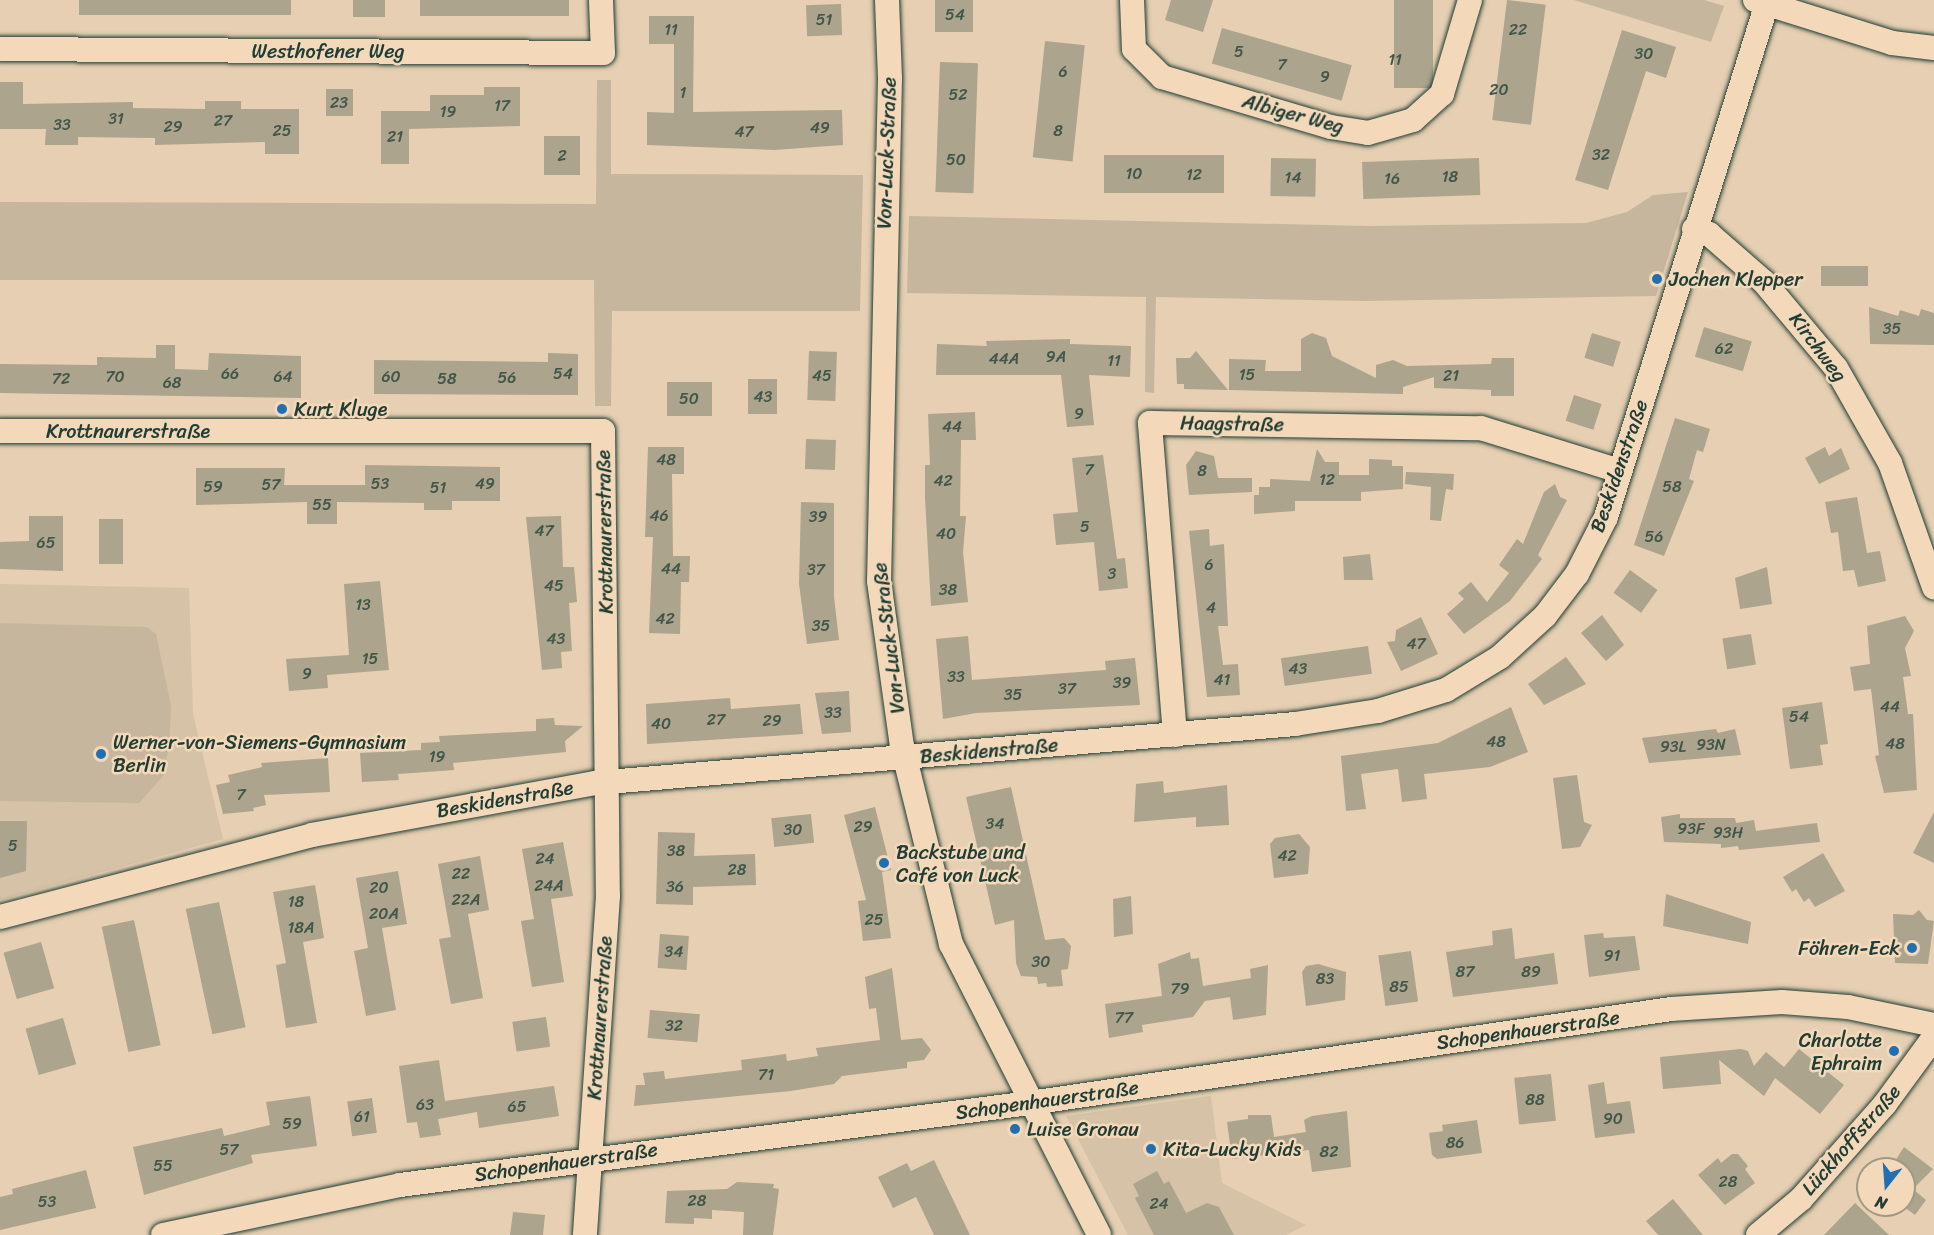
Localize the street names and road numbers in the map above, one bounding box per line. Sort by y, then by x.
street label: Westhofener Weg [251,39,405,63]
street label: Von-Luck-Straße [872,77,902,229]
street label: Albiger Weg [1239,89,1347,139]
street label: Kirchweg [1784,308,1852,386]
street label: Beskidenstraße [1585,396,1653,536]
street label: Haagstraße [1180,411,1284,437]
street label: Krottnaurerstraße [46,419,210,443]
street label: Krottnaurerstraße [592,450,618,614]
street label: Von-Luck-Straße [868,561,910,715]
street label: Beskidenstraße [919,733,1059,769]
street label: Beskidenstraße [435,775,575,823]
street label: Krottnaurerstraße [582,935,618,1101]
street label: Schopenhauerstraße [1435,1005,1621,1055]
street label: Schopenhauerstraße [954,1075,1140,1125]
street label: Lückhoffstraße [1796,1080,1906,1200]
street label: Schopenhauerstraße [473,1137,659,1187]

